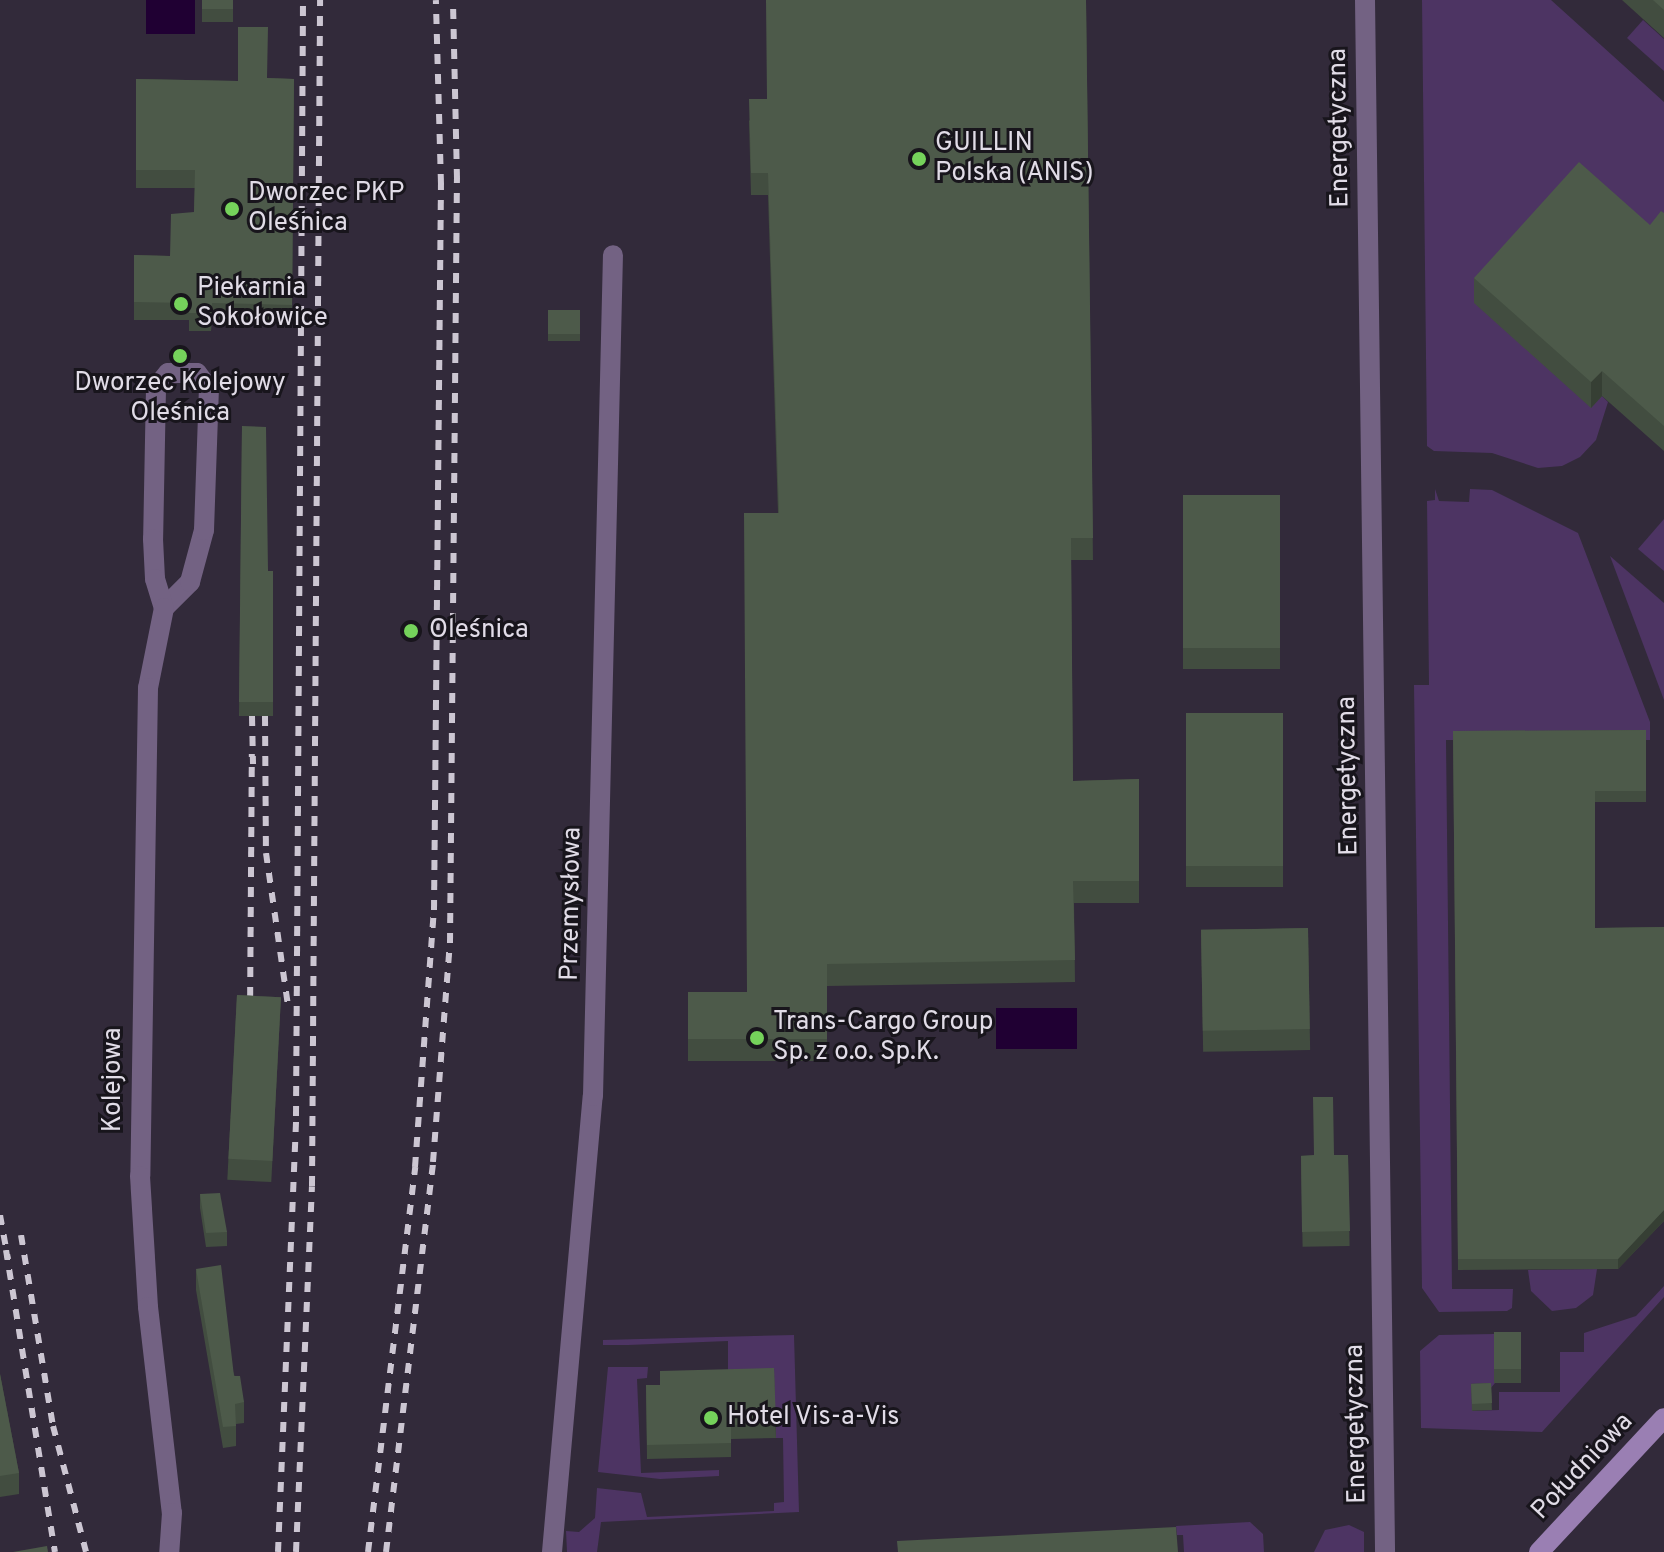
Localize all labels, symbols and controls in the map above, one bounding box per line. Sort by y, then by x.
street label: Energetyczna [1323,48,1357,208]
place label: GUILLIN Polska (ANIS) [935,128,1094,190]
marker: GUILLIN Polska (ANIS) [910,150,928,168]
place label: Dworzec PKP Oleśnica [248,178,404,240]
marker: Dworzec PKP Oleśnica [223,200,241,218]
place label: Piekarnia Sokołowice [197,273,328,334]
marker: Piekarnia Sokołowice [172,295,190,313]
marker: Dworzec Kolejowy Oleśnica [171,347,189,365]
place label: Dworzec Kolejowy Oleśnica [74,368,286,430]
place label: Oleśnica [429,615,529,647]
marker: Oleśnica [400,620,422,642]
street label: Energetyczna [1332,696,1366,856]
street label: Przemysłowa [555,827,589,981]
place label: Trans-Cargo Group Sp. z o.o. Sp.K. [773,1007,993,1068]
street label: Kolejowa [98,1028,130,1132]
marker: Trans-Cargo Group Sp. z o.o. Sp.K. [748,1029,766,1047]
street label: Energetyczna [1340,1344,1374,1504]
place label: Hotel Vis-a-Vis [727,1402,901,1434]
street label: Południowa [1526,1407,1640,1527]
marker: Hotel Vis-a-Vis [702,1409,720,1427]

